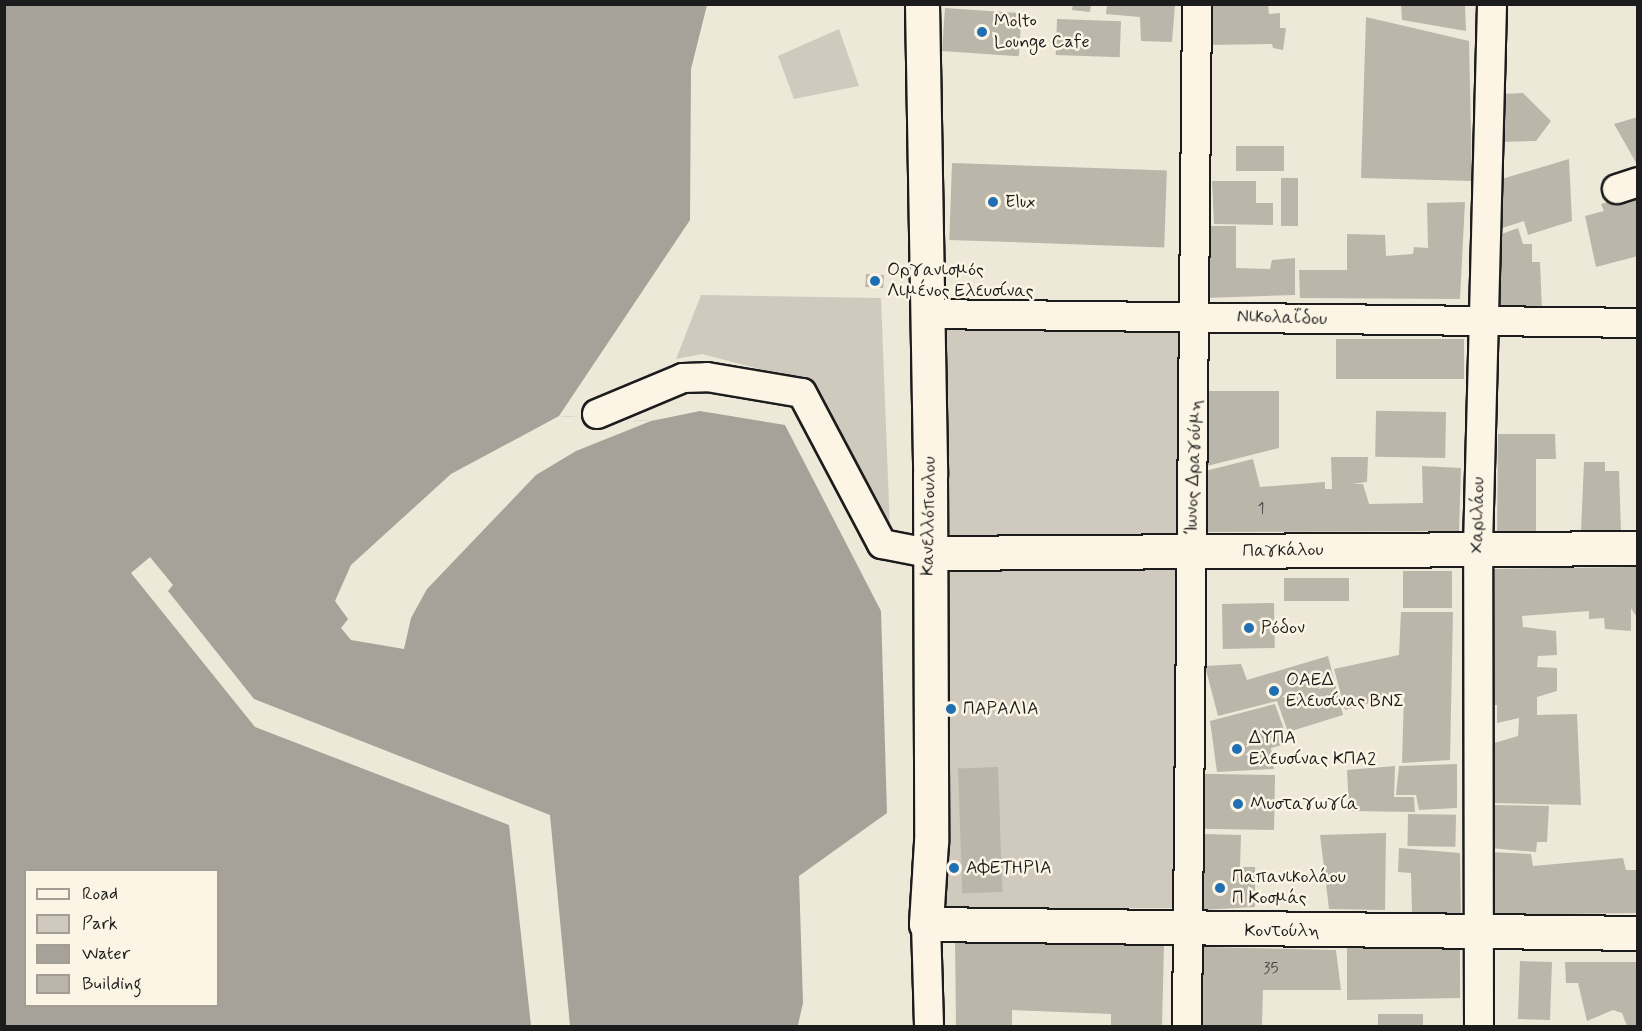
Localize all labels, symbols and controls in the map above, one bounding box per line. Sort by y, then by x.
place label: Molto Lounge Cafe [994,11,1090,54]
marker: Molto Lounge Cafe [975,25,989,39]
place label: Elux [1005,191,1035,213]
marker: Elux [986,195,1000,209]
place label: Οργανισμός Λιμένος Ελευσίνας [887,260,1034,302]
marker: Οργανισμός Λιμένος Ελευσίνας [868,274,882,288]
street label: Νικολαΐδου [1236,306,1328,330]
street label: Ίωνος Δραγούμη [1181,399,1207,535]
street label: Κανελλόπουλου [917,456,941,576]
street label: Χαριλάου [1467,476,1489,554]
house number: 1 [1258,501,1264,519]
street label: Παγκάλου [1242,539,1324,563]
place label: Ρόδον [1261,617,1305,639]
marker: Ρόδον [1242,621,1256,635]
place label: ΟΑΕΔ Ελευσίνας ΒΝΣ [1286,670,1404,712]
marker: ΟΑΕΔ Ελευσίνας ΒΝΣ [1267,684,1281,698]
place label: ΠΑΡΑΛΙΑ [963,698,1039,720]
marker: ΠΑΡΑΛΙΑ [944,702,958,716]
place label: ΔΥΠΑ Ελευσίνας ΚΠΑ2 [1249,728,1376,771]
marker: ΔΥΠΑ Ελευσίνας ΚΠΑ2 [1230,742,1244,756]
place label: Μυσταγωγία [1250,793,1358,815]
marker: Μυσταγωγία [1231,797,1245,811]
place label: ΑΦΕΤΗΡΙΑ [966,857,1052,879]
marker: ΑΦΕΤΗΡΙΑ [947,861,961,875]
place label: Παπανικολάου Π Κοσμάς [1232,867,1346,910]
legend [24,869,219,1007]
marker: Παπανικολάου Π Κοσμάς [1213,881,1227,895]
text: Road [82,882,118,906]
text: Park [82,912,118,936]
street label: Κοντούλη [1244,920,1320,942]
text: Water [82,942,130,966]
house number: 35 [1264,961,1278,979]
text: Building [82,972,142,996]

